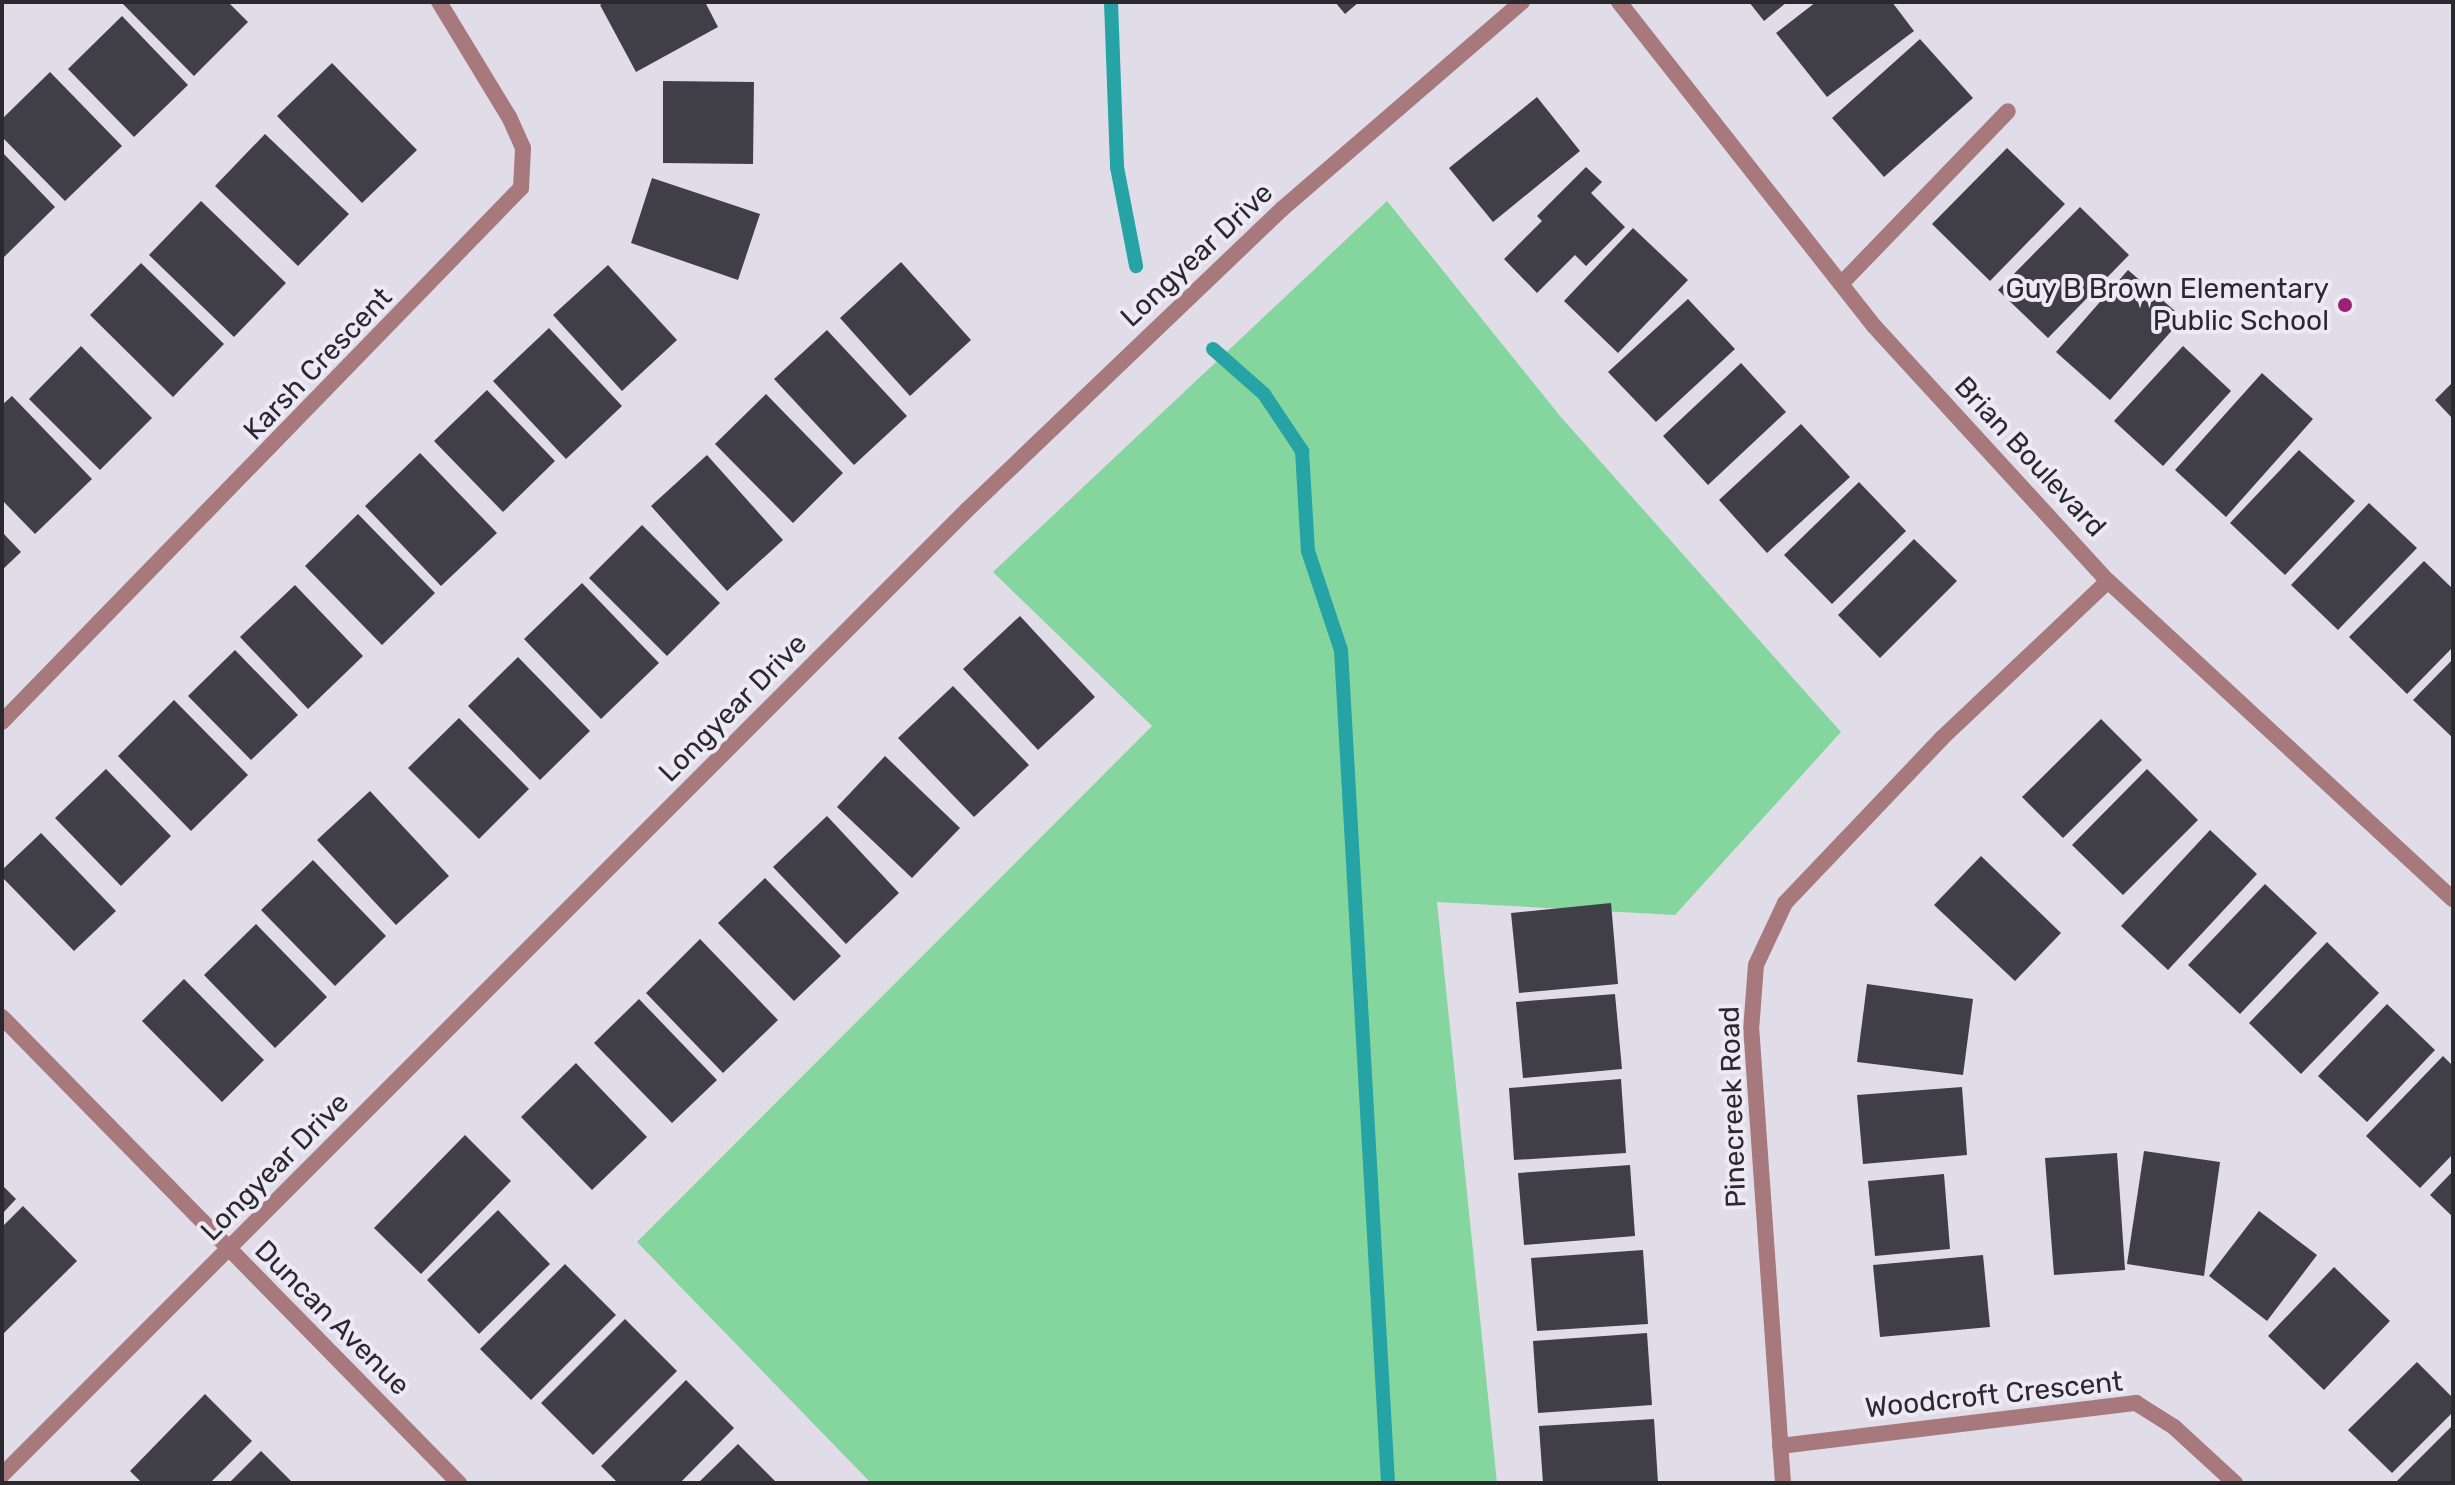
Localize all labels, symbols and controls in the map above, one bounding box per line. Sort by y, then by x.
street label: Longyear Drive [1114,176,1280,334]
place label: Guy B Brown Elementary Public School [2005,272,2329,338]
street label: Karsh Crescent [237,281,399,447]
marker: Guy B Brown Elementary Public School [2336,296,2354,314]
street label: Brian Boulevard [1947,370,2113,544]
street label: Longyear Drive [652,627,814,789]
street label: Pinecreek Road [1713,1005,1753,1209]
street label: Longyear Drive [194,1086,356,1248]
street label: Duncan Avenue [247,1233,417,1403]
street label: Woodcroft Crescent [1864,1365,2124,1425]

